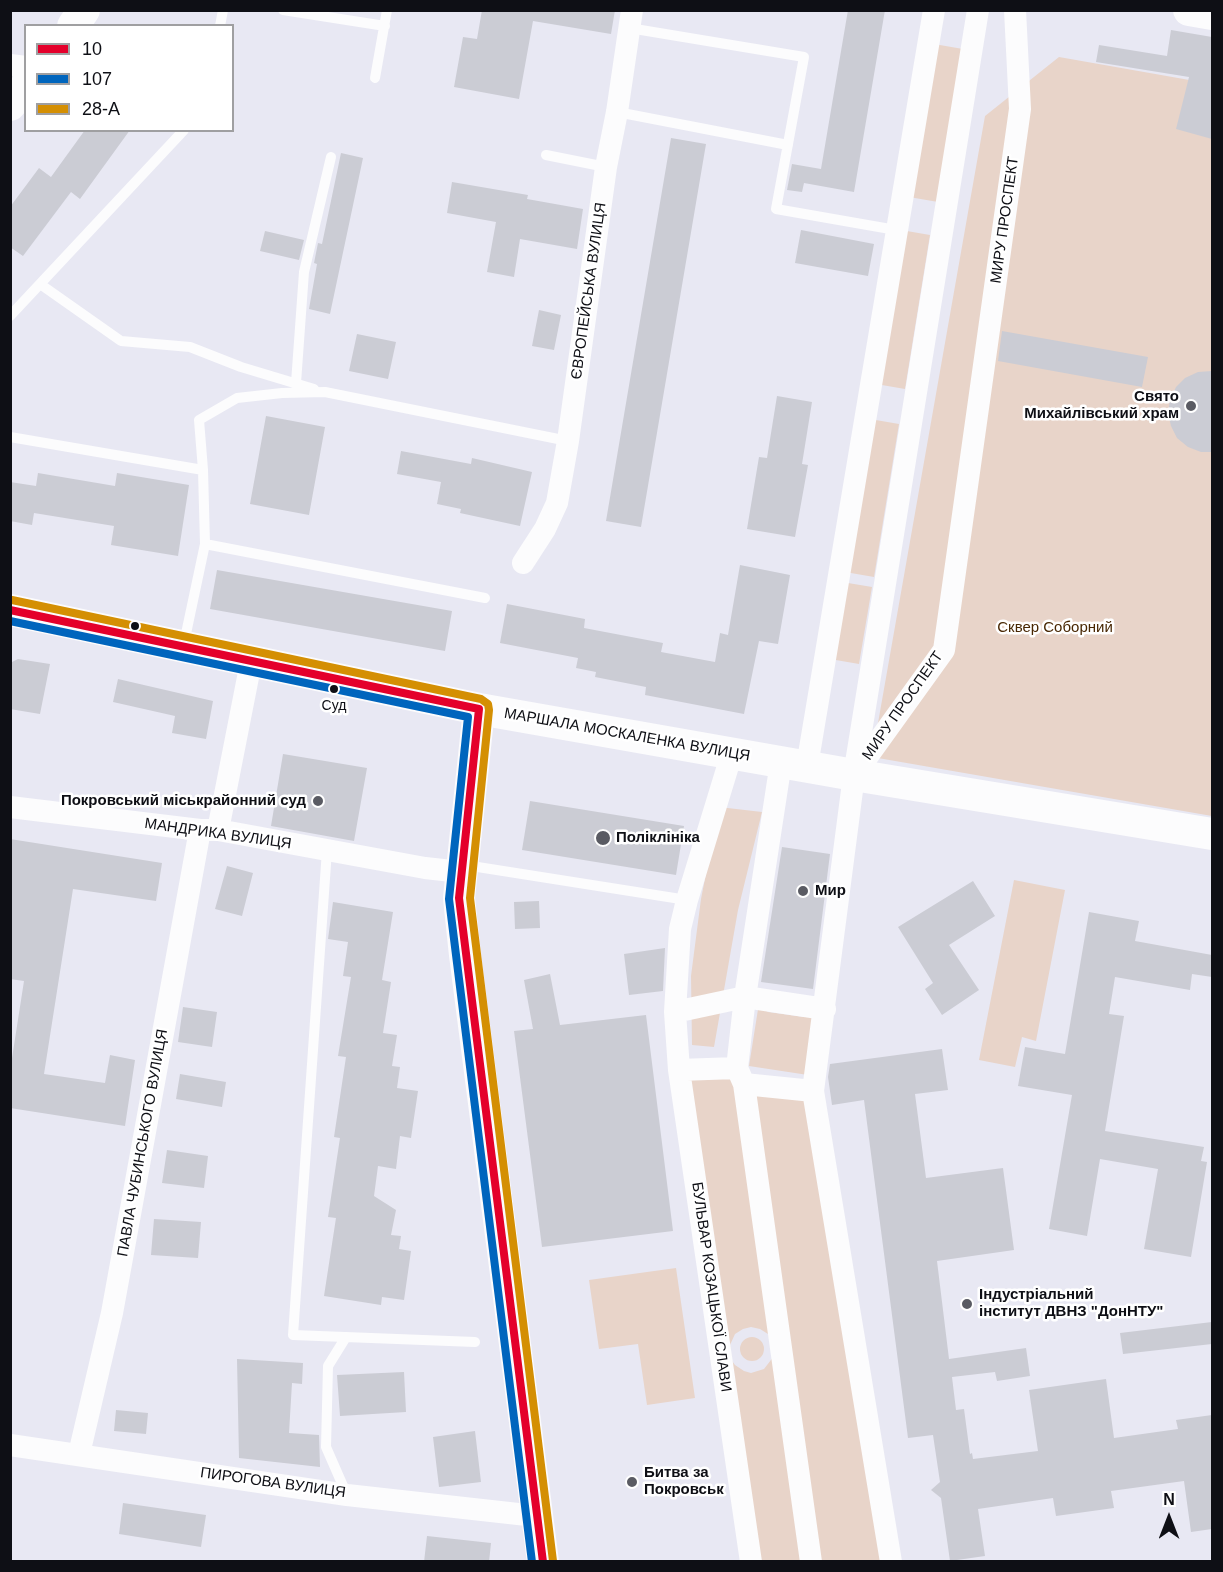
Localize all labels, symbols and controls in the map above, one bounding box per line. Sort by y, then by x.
legend [24,24,234,132]
text: 10 [82,39,102,59]
text: 107 [82,69,112,89]
text: 28-А [82,99,120,119]
street label: МИРУ ПРОСПЕКТ [987,155,1023,285]
street label: ЄВРОПЕЙСЬКА ВУЛИЦЯ [568,201,610,381]
place label: Свято Михайлівський храм [1024,388,1179,423]
marker: Свято Михайлівський храм [1184,399,1198,413]
park label: Сквер Соборний [997,619,1113,637]
unlabelled marker [129,620,141,632]
street label: МИРУ ПРОСПЕКТ [859,648,947,764]
marker: Суд [328,683,340,695]
place label: Суд [322,698,346,714]
street label: МАРШАЛА МОСКАЛЕНКА ВУЛИЦЯ [503,704,751,766]
place label: Покровський міськрайонний суд [61,792,306,810]
marker: Покровський міськрайонний суд [311,794,325,808]
street label: МАНДРИКА ВУЛИЦЯ [143,815,293,853]
marker: Поліклініка [594,829,612,847]
place label: Поліклініка [616,829,700,847]
place label: Мир [815,882,846,900]
marker: Мир [796,884,810,898]
street label: ПАВЛА ЧУБИНСЬКОГО ВУЛИЦЯ [114,1028,172,1258]
street label: БУЛЬВАР КОЗАЦЬКОЇ СЛАВИ [687,1181,735,1393]
place label: Індустріальний інститут ДВНЗ "ДонНТУ" [979,1286,1163,1321]
marker: Індустріальний інститут ДВНЗ "ДонНТУ" [960,1297,974,1311]
street label: ПИРОГОВА ВУЛИЦЯ [199,1464,347,1502]
place label: Битва за Покровськ [644,1464,724,1499]
marker: Битва за Покровськ [625,1475,639,1489]
north arrow [1139,1488,1199,1548]
text: N [1163,1491,1175,1508]

